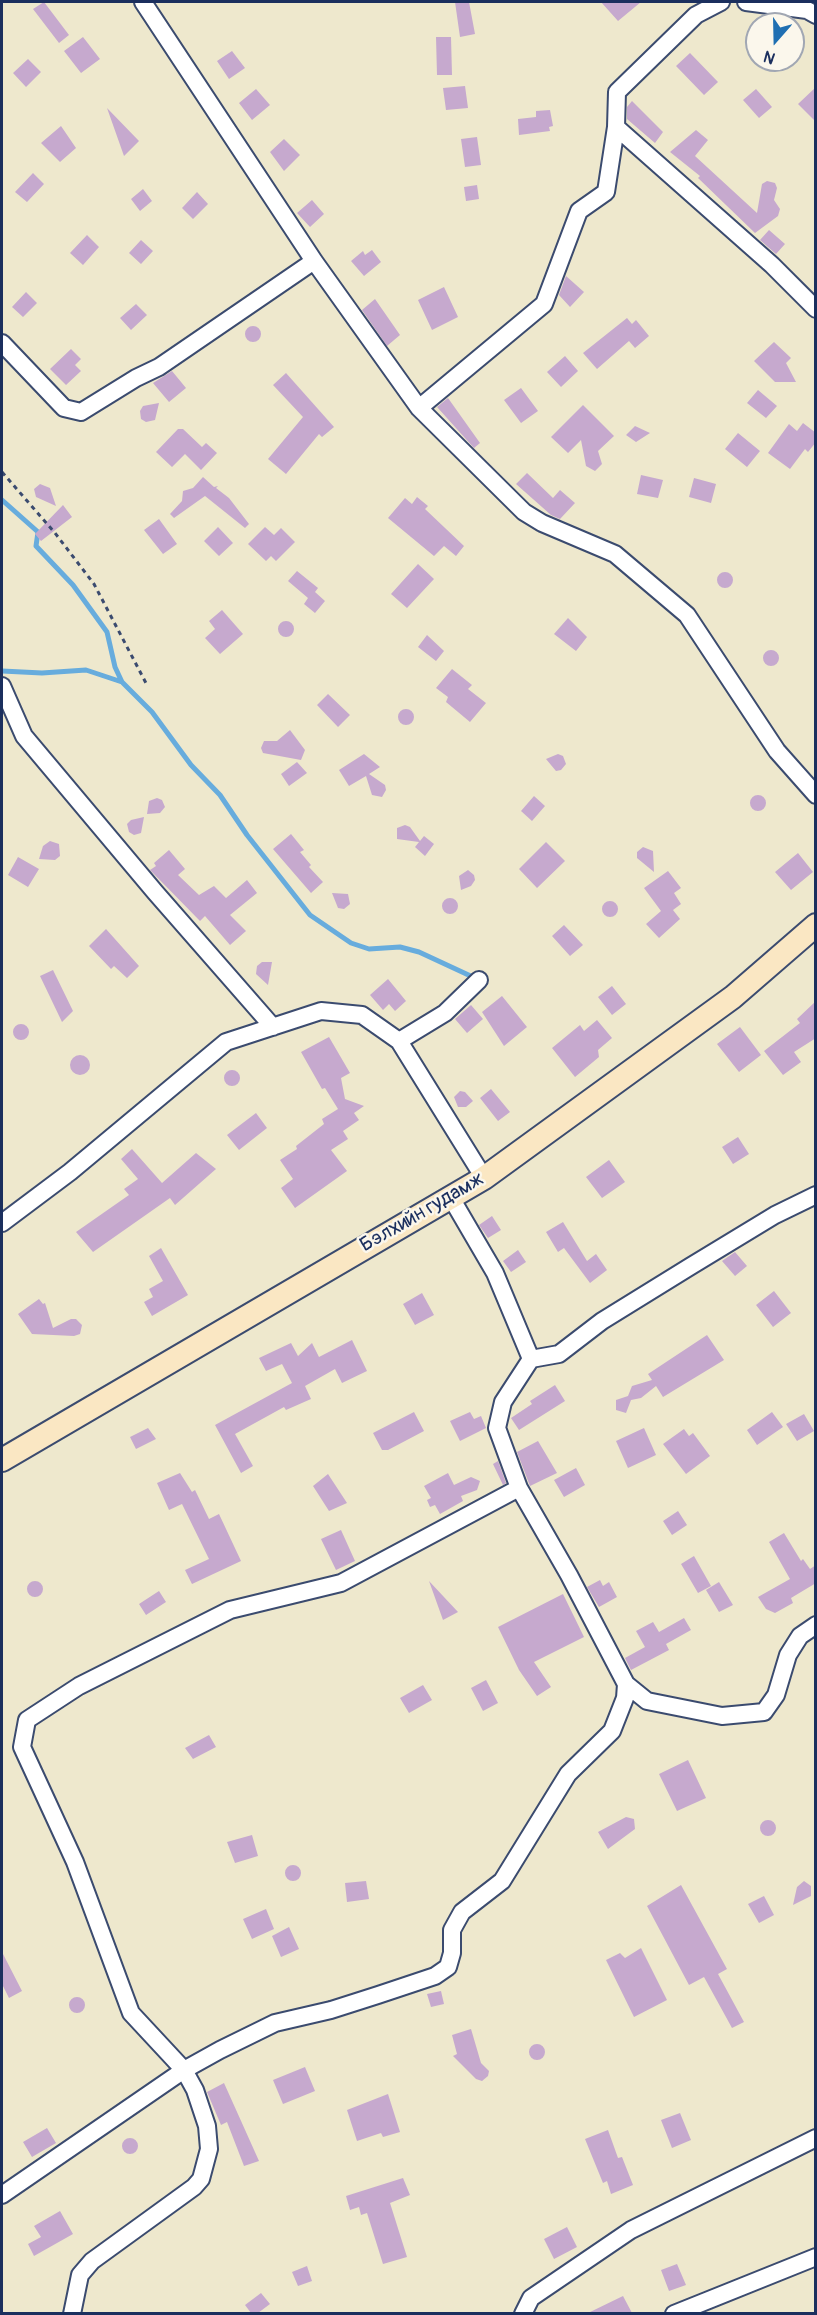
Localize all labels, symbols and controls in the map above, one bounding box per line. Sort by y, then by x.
north arrow [745,12,805,72]
text: N [761,46,778,68]
street label: Бэлхийн гудамж [356,1168,488,1258]

